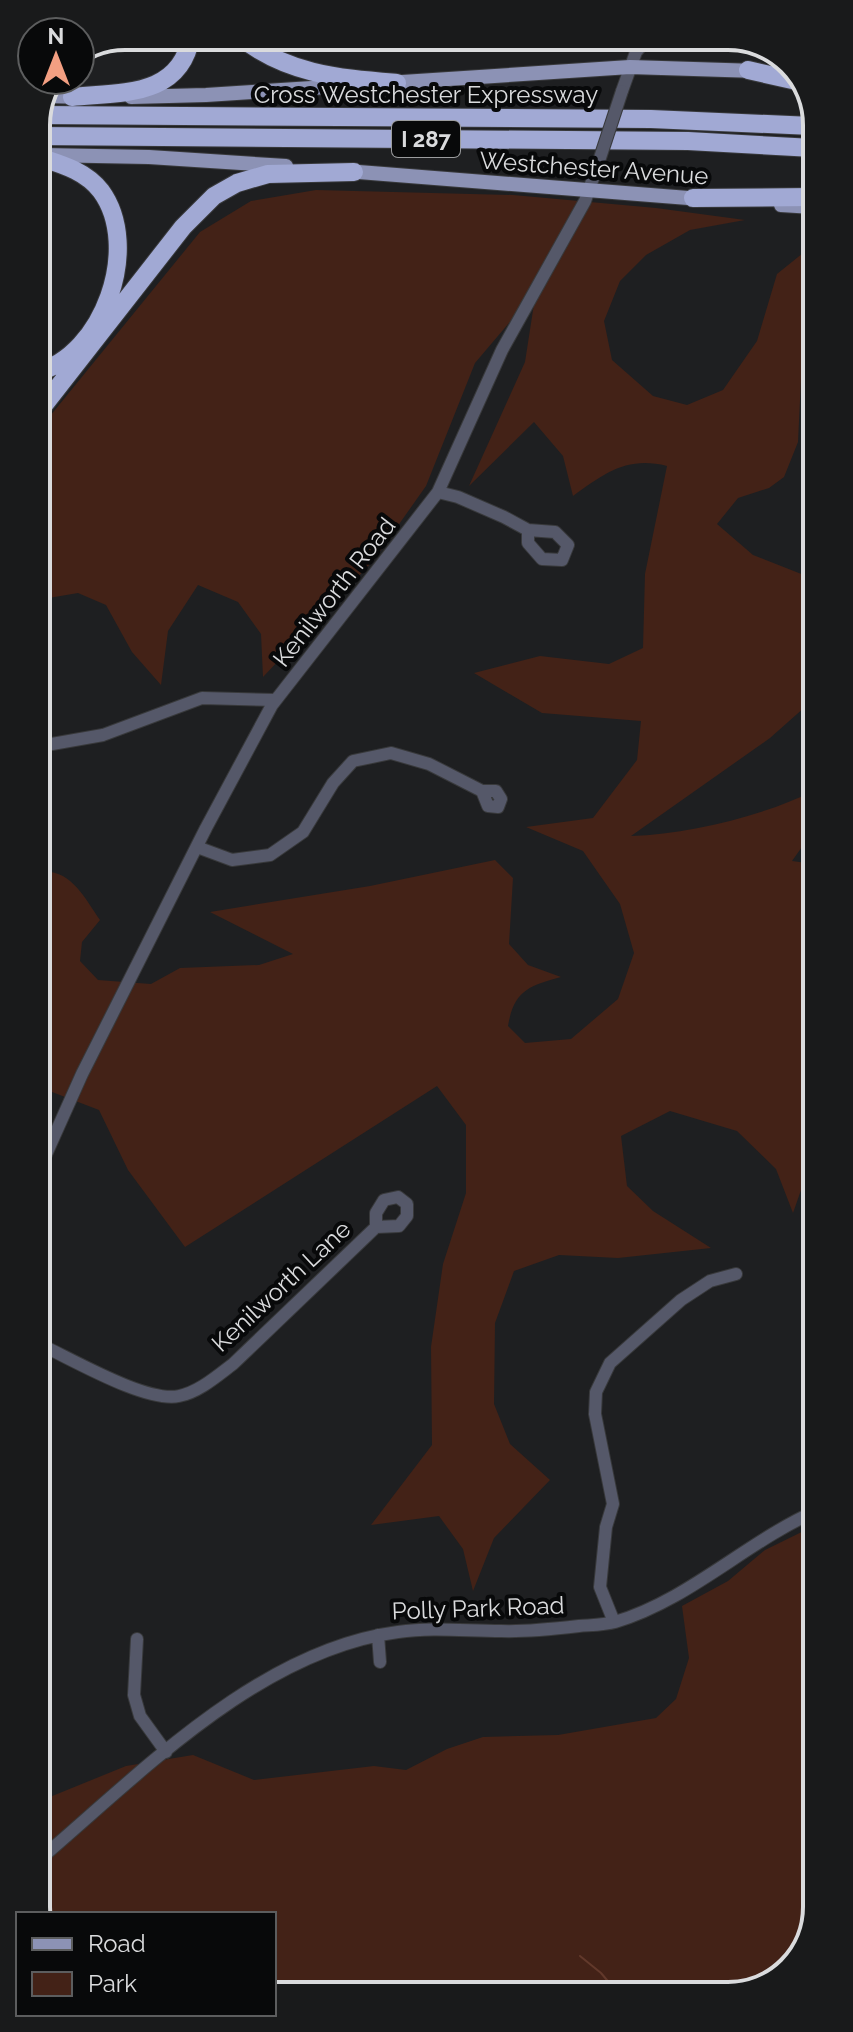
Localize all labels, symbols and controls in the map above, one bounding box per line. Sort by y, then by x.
north arrow [16,16,96,96]
text: N [48,23,64,49]
street label: Cross Westchester Expressway [254,80,598,109]
road number: I 287 [392,121,460,157]
street label: Westchester Avenue [479,146,709,190]
street label: Kenilworth Road [267,512,401,672]
street label: Kenilworth Lane [206,1214,356,1358]
street label: Polly Park Road [391,1590,565,1626]
legend [16,1912,276,2016]
text: Road [88,1929,146,1958]
text: Park [88,1969,137,1998]

